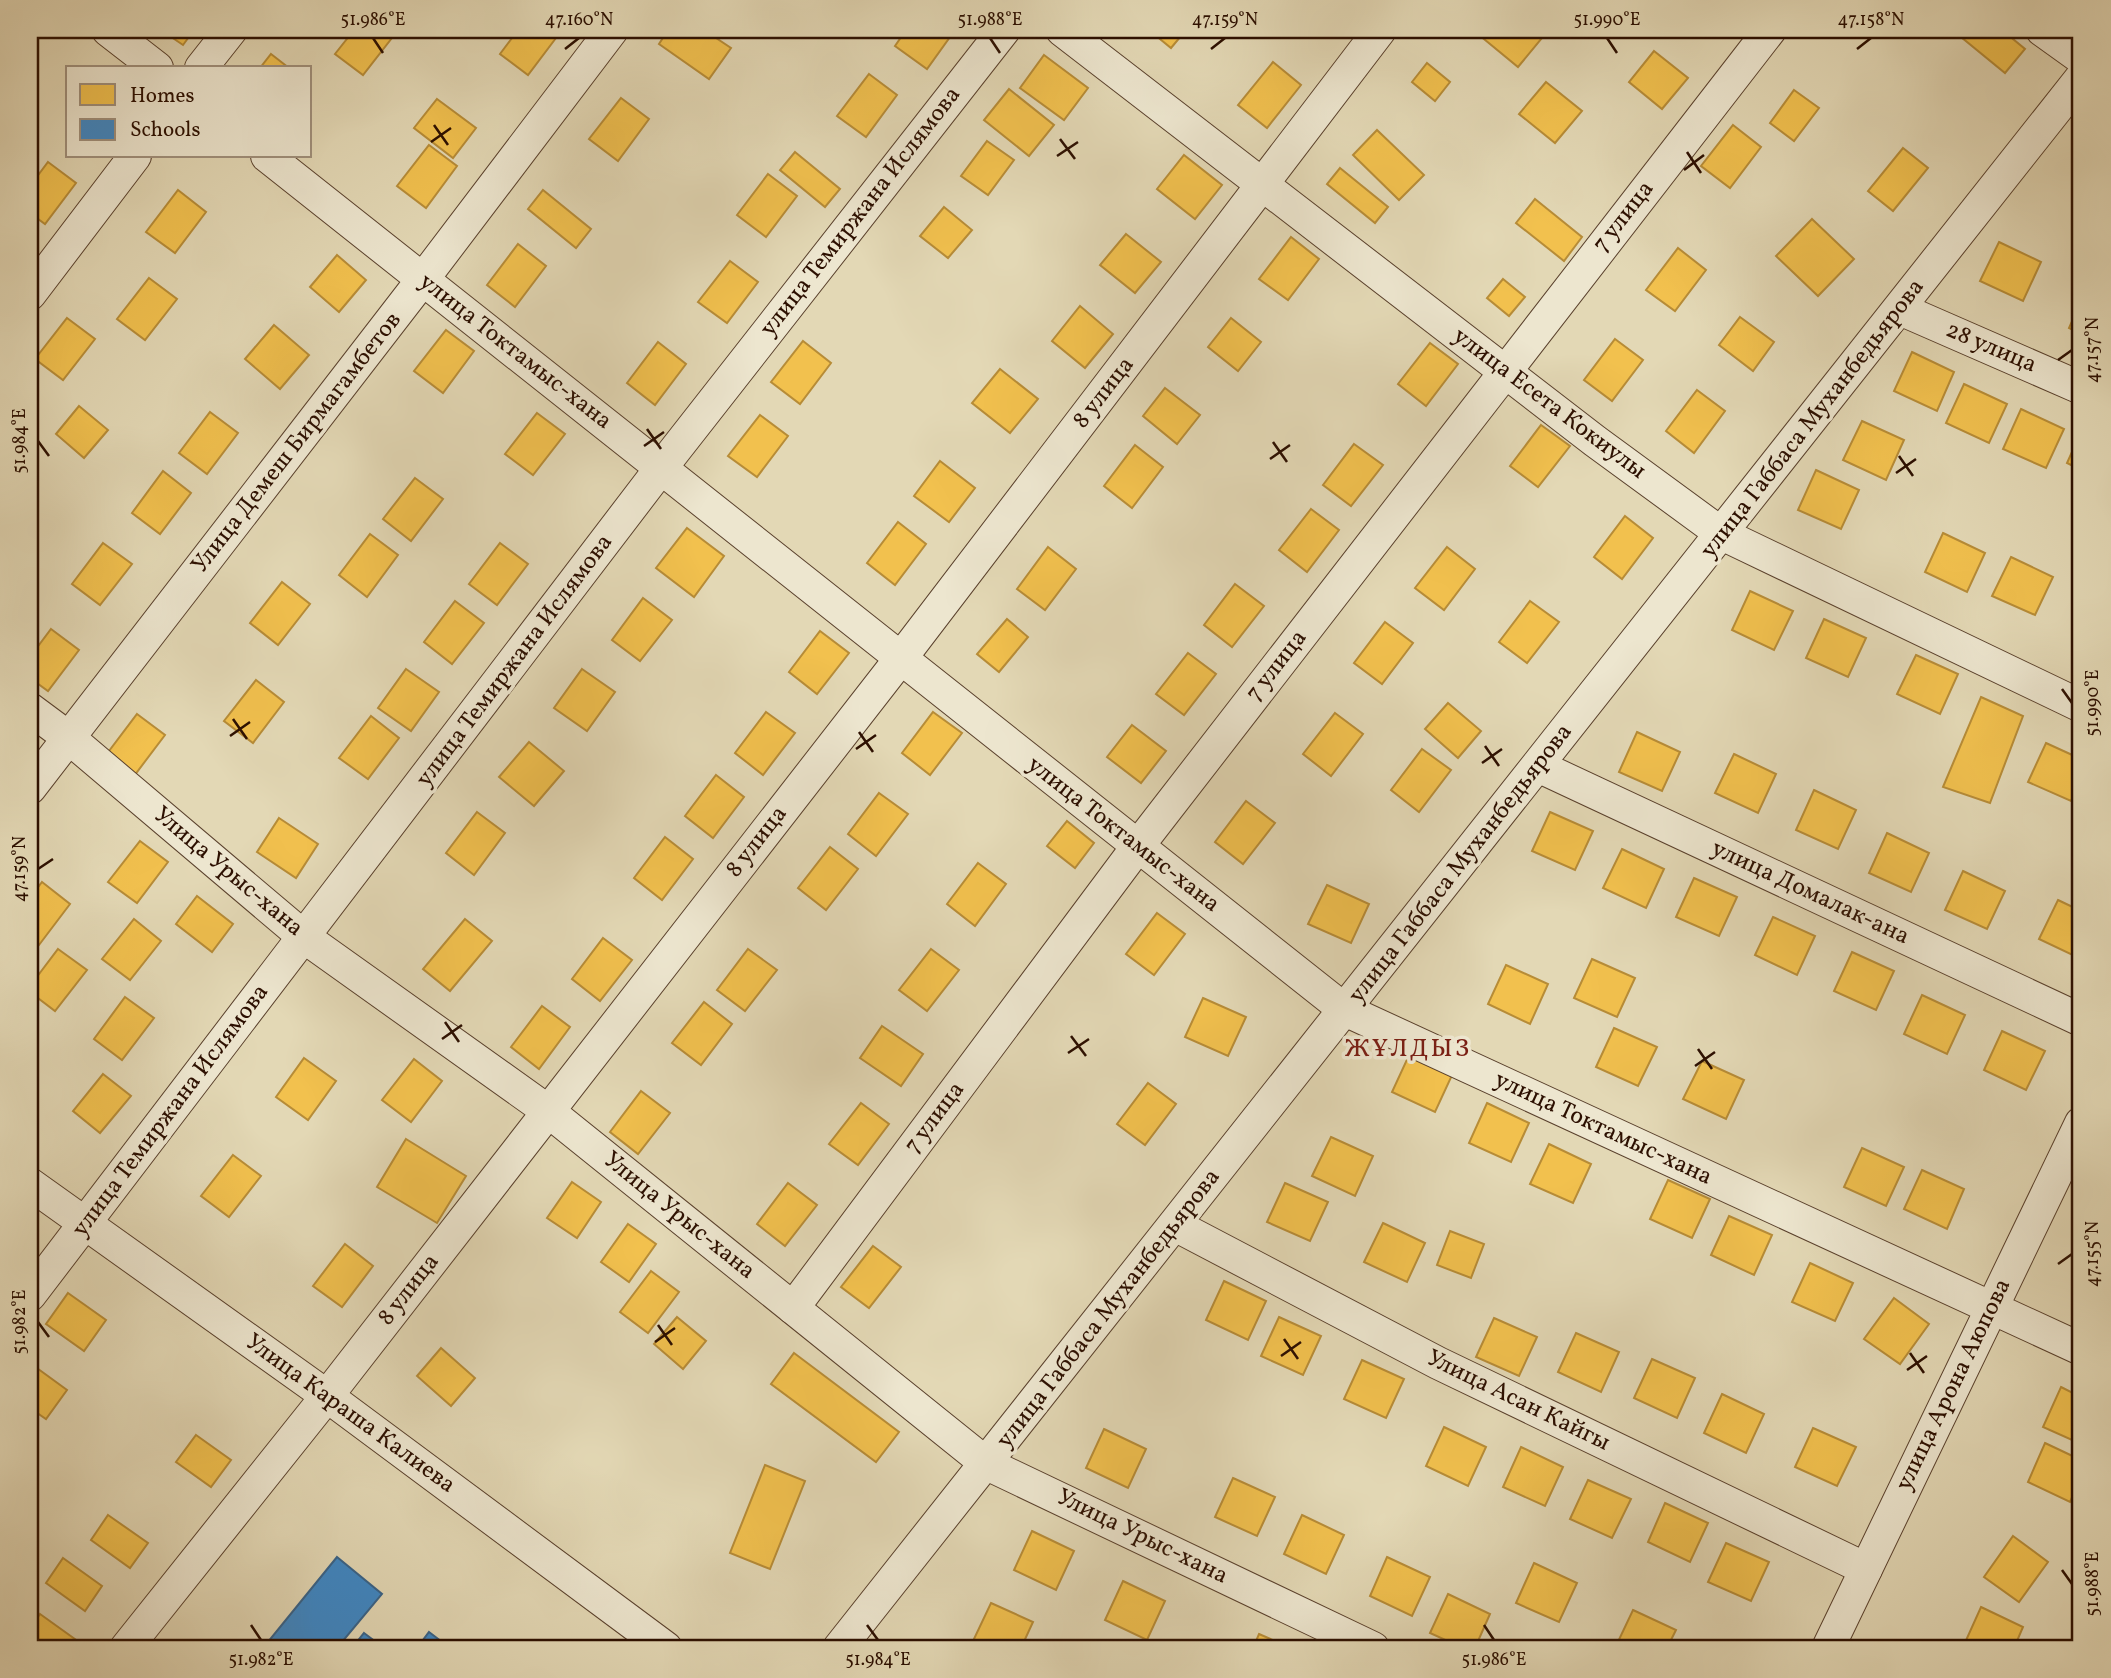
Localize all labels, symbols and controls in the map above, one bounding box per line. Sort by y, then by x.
text: 51.986°E [340,8,406,33]
text: 47.160°N [545,8,613,33]
text: 51.988°E [957,8,1023,33]
text: 47.159°N [1192,8,1258,33]
text: 51.990°E [1573,8,1641,33]
text: 47.158°N [1838,8,1904,33]
legend [66,66,312,158]
street label: улица Темиржана Ислямова [752,80,970,344]
text: Homes [130,82,195,111]
text: Schools [130,116,200,145]
street label: 7 улица [1585,174,1663,260]
street label: улица Токтамыс-хана [411,266,619,438]
street label: улица Габбаса Муханбедьярова [1693,272,1933,566]
street label: Улица Демеш Бирмагамбетов [184,305,410,581]
street label: 28 улица [1940,314,2042,382]
text: 47.157°N [2081,317,2106,383]
street label: улица Есета Кокиулы [1445,320,1653,488]
street label: 8 улица [1065,350,1143,436]
text: 51.984°E [8,408,33,474]
street label: улица Темиржана Ислямова [408,527,622,795]
street label: 7 улица [1238,623,1316,709]
text: 51.990°E [2081,669,2106,737]
street label: улица Габбаса Муханбедьярова [1341,717,1581,1011]
street label: улица Токтамыс-хана [1019,749,1227,921]
street label: Улица Урыс-хана [145,799,311,945]
street label: 8 улица [718,799,796,885]
street label: улица Домалак-ана [1705,832,1915,954]
text: 47.159°N [8,836,33,902]
street label: улица Темиржана Ислямова [64,977,278,1245]
district label: ЖҰЛДЫЗ [1344,1031,1472,1067]
street label: улица Токтамыс-хана [1488,1064,1718,1194]
street label: 7 улица [897,1075,973,1161]
street label: Улица Урыс-хана [596,1144,762,1288]
street label: улица Габбаса Муханбедьярова [989,1162,1229,1456]
text: 47.155°N [2081,1221,2106,1287]
street label: 8 улица [370,1247,448,1333]
street label: улица Арона Аюпова [1888,1273,2020,1497]
text: 51.982°E [8,1289,33,1355]
street label: Улица Караша Калиева [238,1326,462,1502]
street label: Улица Асан Кайгы [1421,1342,1616,1460]
street label: Улица Урыс-хана [1051,1481,1233,1593]
text: 51.988°E [2081,1551,2106,1617]
text: 51.982°E [228,1648,294,1673]
text: 51.984°E [845,1648,911,1673]
text: 51.986°E [1461,1648,1527,1673]

